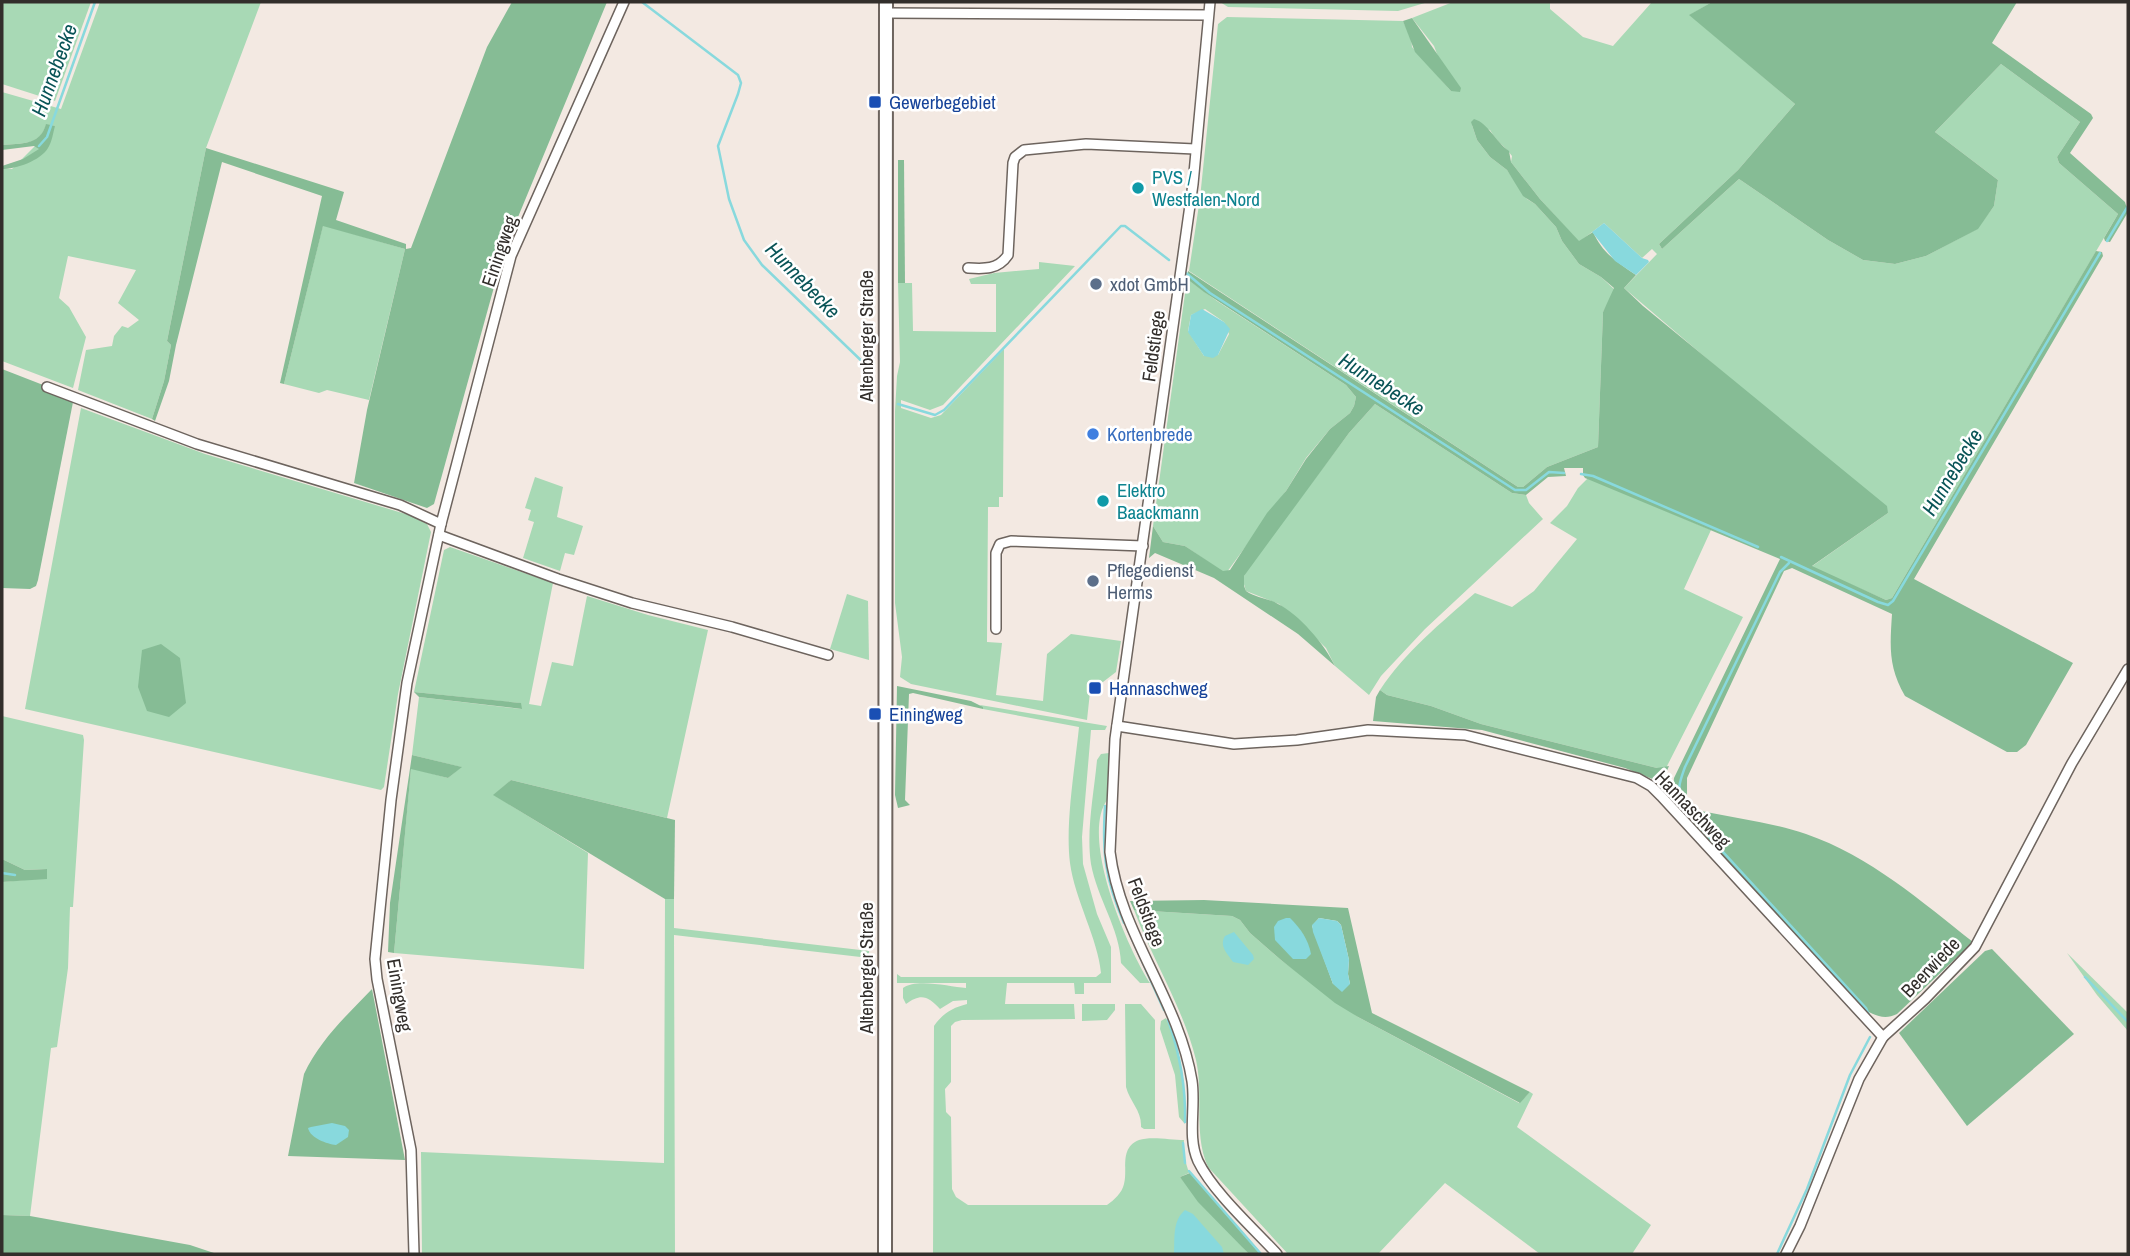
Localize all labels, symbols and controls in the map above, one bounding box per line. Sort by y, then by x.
water label: Hunnebecke [24,20,84,120]
place label: Gewerbegebiet [889,89,996,115]
marker: Gewerbegebiet [867,94,883,110]
place label: PVS / Westfalen-Nord [1152,164,1260,212]
marker: PVS / Westfalen-Nord [1130,180,1146,196]
street label: Einingweg [475,212,523,290]
water label: Hunnebecke [759,235,847,325]
street label: Altenberger Straße [853,270,879,403]
place label: xdot GmbH [1110,271,1189,297]
marker: xdot GmbH [1088,276,1104,292]
street label: Feldstiege [1135,309,1171,383]
water label: Hunnebecke [1334,346,1430,422]
place label: Kortenbrede [1107,421,1193,447]
water label: Hunnebecke [1915,423,1989,521]
marker: Kortenbrede [1085,426,1101,442]
place label: Elektro Baackmann [1117,477,1199,525]
marker: Elektro Baackmann [1095,493,1111,509]
place label: Pflegedienst Herms [1107,557,1194,605]
marker: Pflegedienst Herms [1085,573,1101,589]
place label: Hannaschweg [1109,675,1208,701]
marker: Hannaschweg [1087,680,1103,696]
place label: Einingweg [889,701,963,727]
marker: Einingweg [867,706,883,722]
street label: Hannaschweg [1649,764,1737,854]
street label: Feldstiege [1122,874,1172,950]
street label: Altenberger Straße [853,902,879,1035]
street label: Beerwiede [1895,931,1965,1003]
street label: Einingweg [381,956,419,1034]

